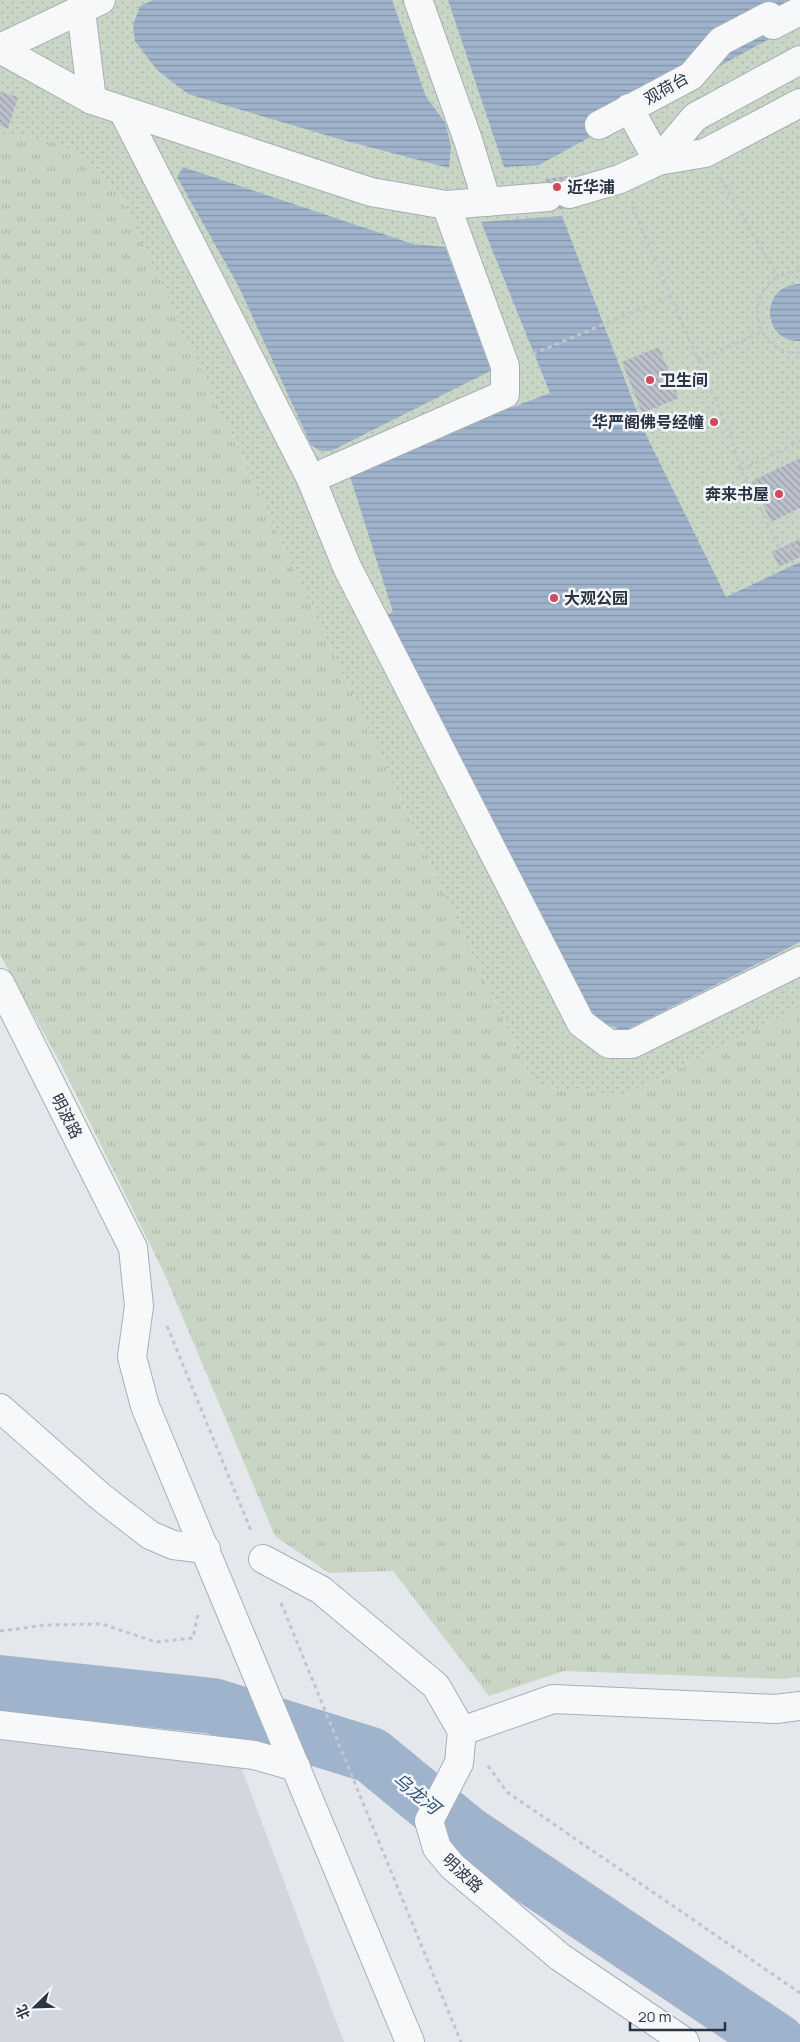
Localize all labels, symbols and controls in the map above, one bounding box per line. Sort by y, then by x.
street label: 观荷台 [640,66,692,110]
place label: 近华浦 [567,176,615,198]
marker: 近华浦 [551,181,563,193]
place label: 卫生间 [660,369,708,391]
marker: 卫生间 [644,374,656,386]
place label: 华严阁佛号经幢 [592,411,704,433]
marker: 华严阁佛号经幢 [708,416,720,428]
place label: 奔来书屋 [705,483,769,505]
marker: 奔来书屋 [773,488,785,500]
place label: 大观公园 [564,587,628,609]
marker: 大观公园 [548,592,560,604]
street label: 明波路 [46,1090,88,1142]
water label: 乌龙河 [388,1767,448,1821]
street label: 明波路 [438,1849,488,1897]
north arrow [10,1982,60,2032]
scale bar [630,2000,725,2032]
text: 北 [11,2002,34,2022]
text: 20 m [638,2006,671,2027]

